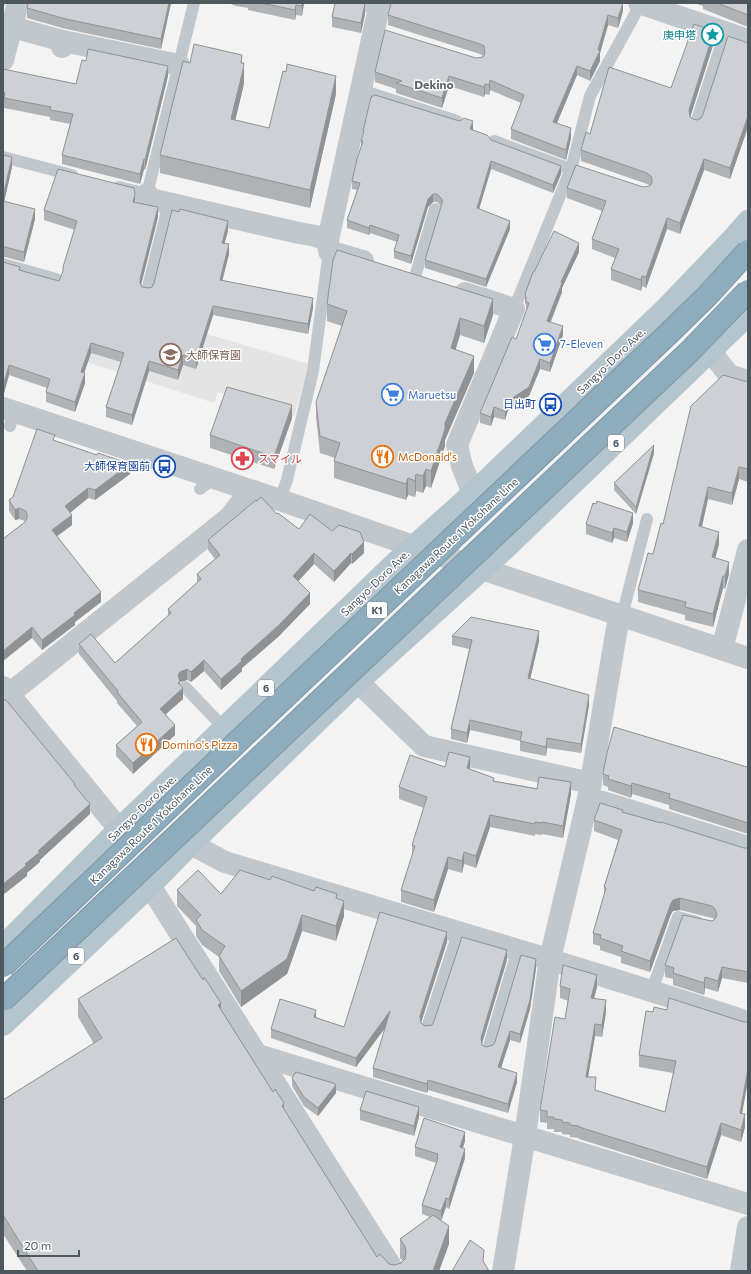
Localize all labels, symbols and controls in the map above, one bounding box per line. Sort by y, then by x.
place icon: 庚申塔 [699,22,725,48]
place label: 庚申塔 [663,28,696,41]
district label: Dekino [414,77,454,91]
street label: Sangyo-Doro Ave. [574,325,648,396]
supermarket icon: 7-Eleven [532,331,558,357]
place label: 7-Eleven [560,337,603,350]
school or university icon: 大師保育園 [157,342,183,368]
place label: 大師保育園 [186,348,241,361]
supermarket icon: Maruetsu [380,382,406,408]
place label: Maruetsu [408,388,456,401]
bus stop icon: 日出町 [538,391,564,417]
place label: 日出町 [503,397,536,410]
road number: 6 [608,435,624,451]
restaurant icon: McDonald's [369,444,395,470]
pharmacy icon: スマイル [229,446,255,472]
place label: McDonald's [398,450,457,463]
place label: スマイル [258,452,302,465]
bus stop icon: 大師保育園前 [152,453,178,479]
place label: 大師保育園前 [84,459,150,472]
street label: Kanagawa Route 1 Yokohane Line [391,475,520,597]
street label: Sangyo-Doro Ave. [338,547,412,618]
road number: K1 [367,602,387,618]
road number: 6 [258,680,274,696]
restaurant icon: Domino's Pizza [133,732,159,758]
place label: Domino's Pizza [162,738,238,751]
street label: Kanagawa Route 1 Yokohane Line [87,763,215,887]
street label: Sangyo-Doro Ave. [105,772,179,843]
road number: 6 [68,948,84,964]
scale bar [18,1232,79,1258]
text: 20 m [24,1238,51,1252]

